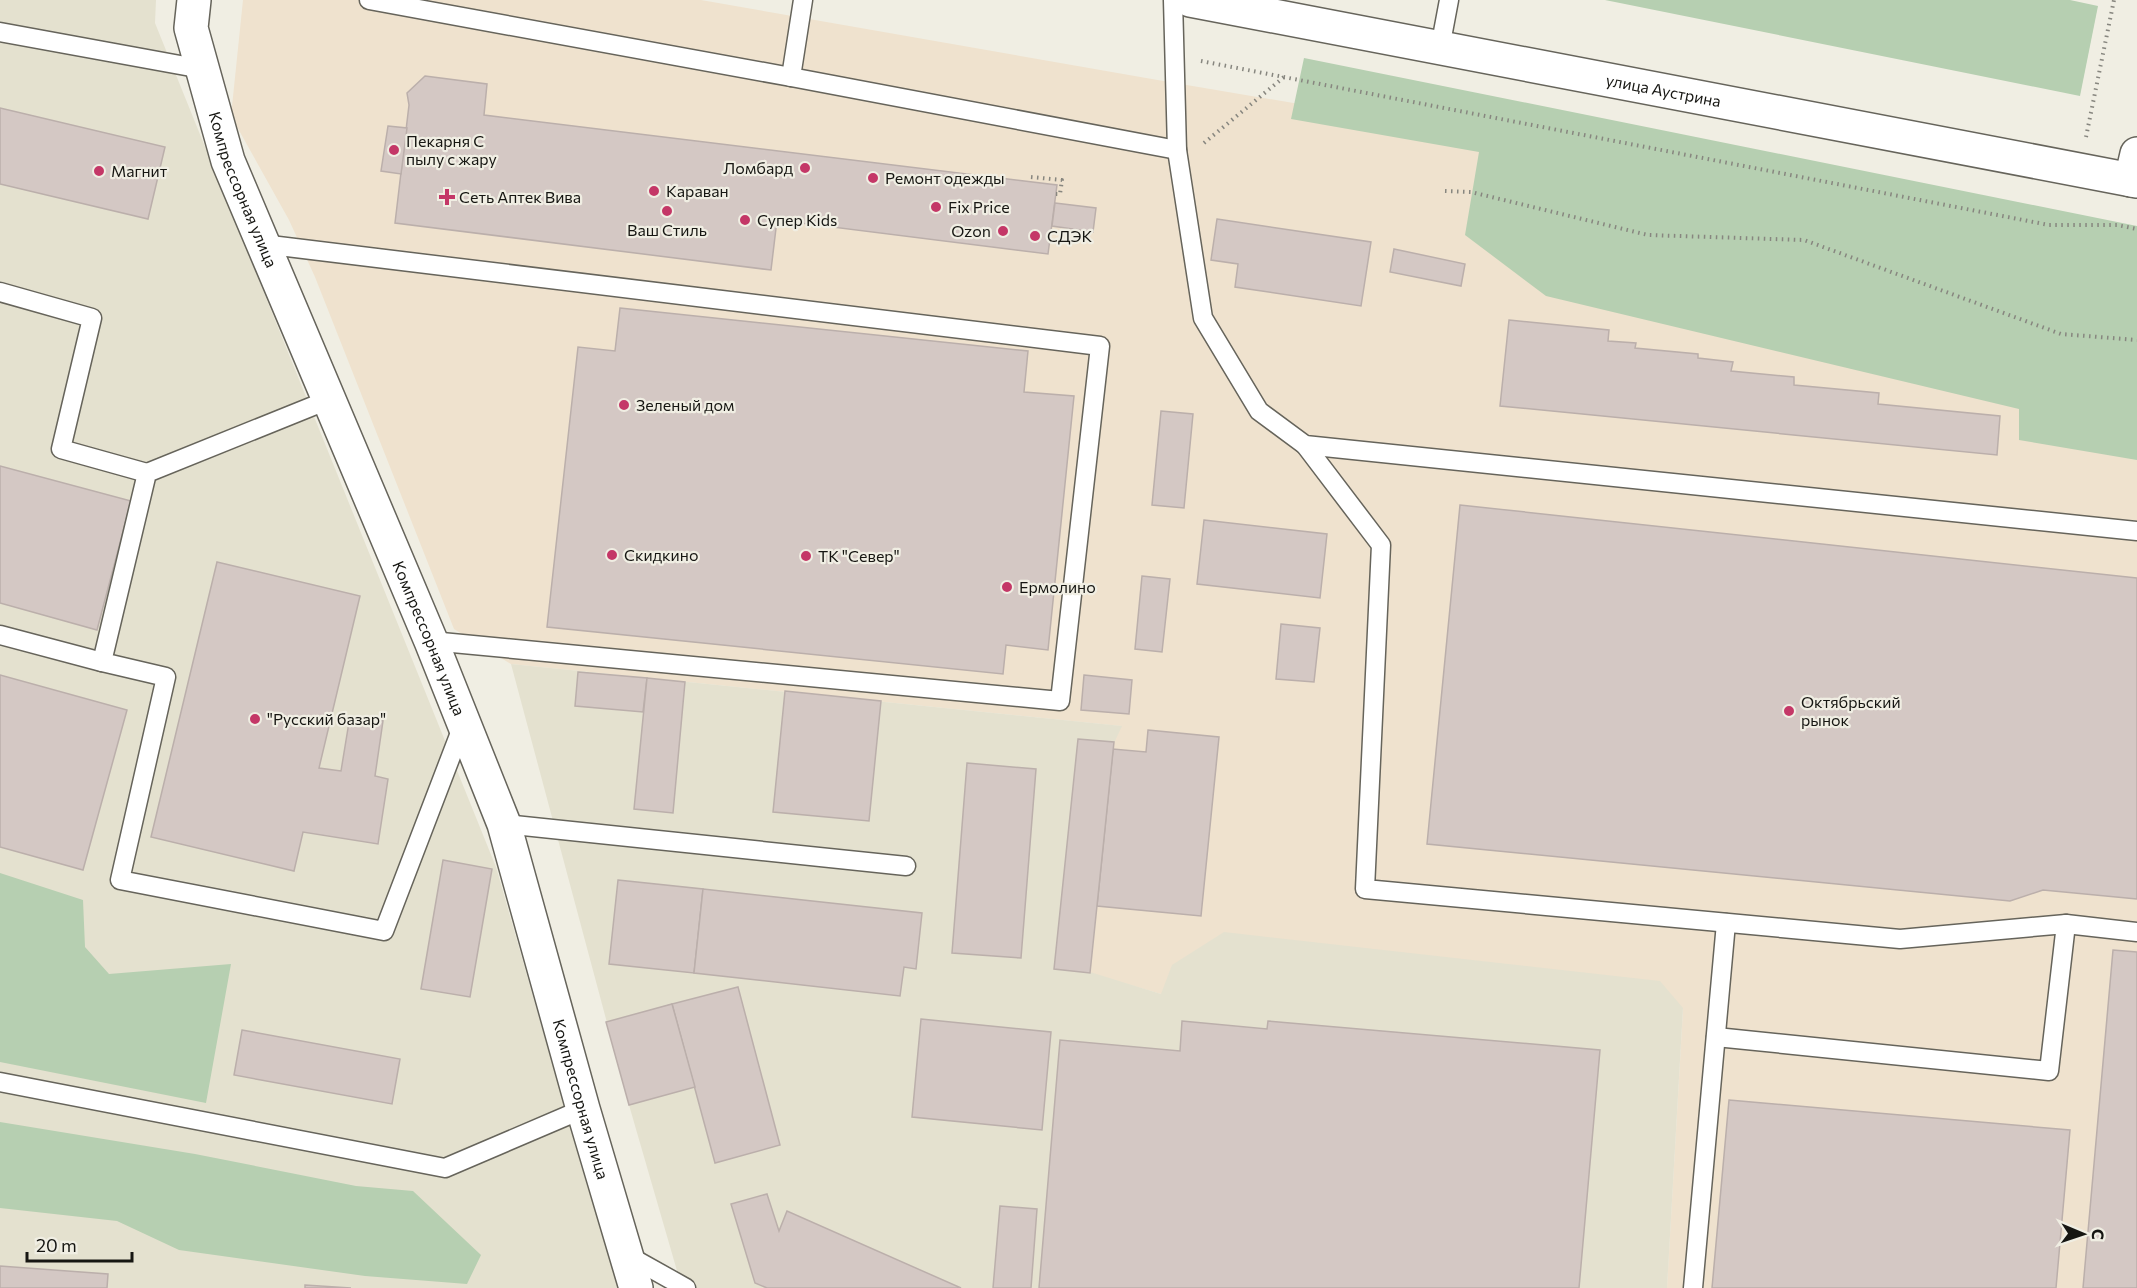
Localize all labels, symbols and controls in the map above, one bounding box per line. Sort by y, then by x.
street label: улица Аустрина [1604,70,1723,110]
street label: Компрессорная улица [206,109,282,270]
place label: Пекарня С пылу с жару [406,131,497,168]
marker: Пекарня С пылу с жару [387,143,401,157]
place label: Ломбард [723,158,794,177]
place label: Магнит [111,161,168,180]
marker: Ломбард [798,161,812,175]
marker: Магнит [92,164,106,178]
place label: Ремонт одежды [885,168,1005,187]
marker: Ремонт одежды [866,171,880,185]
place label: Караван [666,181,729,200]
marker: Караван [647,184,661,198]
place label: Сеть Аптек Вива [459,187,581,206]
marker: Сеть Аптек Вива [440,190,454,204]
place label: Fix Price [948,197,1010,216]
marker: Fix Price [929,200,943,214]
marker: Ваш Стиль [660,204,674,218]
place label: Супер Kids [757,210,837,229]
marker: Супер Kids [738,213,752,227]
place label: Ваш Стиль [627,220,707,239]
place label: Ozon [951,221,991,240]
marker: Ozon [996,224,1010,238]
place label: СДЭК [1047,226,1092,245]
marker: СДЭК [1028,229,1042,243]
place label: Зеленый дом [636,395,735,414]
marker: Зеленый дом [617,398,631,412]
place label: Скидкино [624,545,698,564]
place label: ТК "Север" [818,546,900,565]
marker: Скидкино [605,548,619,562]
marker: ТК "Север" [799,549,813,563]
street label: Компрессорная улица [389,558,470,718]
place label: Ермолино [1019,577,1096,596]
marker: Ермолино [1000,580,1014,594]
place label: Октябрьский рынок [1801,692,1901,729]
marker: Октябрьский рынок [1782,704,1796,718]
place label: "Русский базар" [267,709,386,728]
marker: "Русский базар" [248,712,262,726]
street label: Компрессорная улица [550,1017,613,1181]
north arrow [2053,1204,2113,1264]
scale bar [27,1225,132,1263]
text: С [2089,1229,2108,1240]
text: 20 m [36,1234,77,1256]

